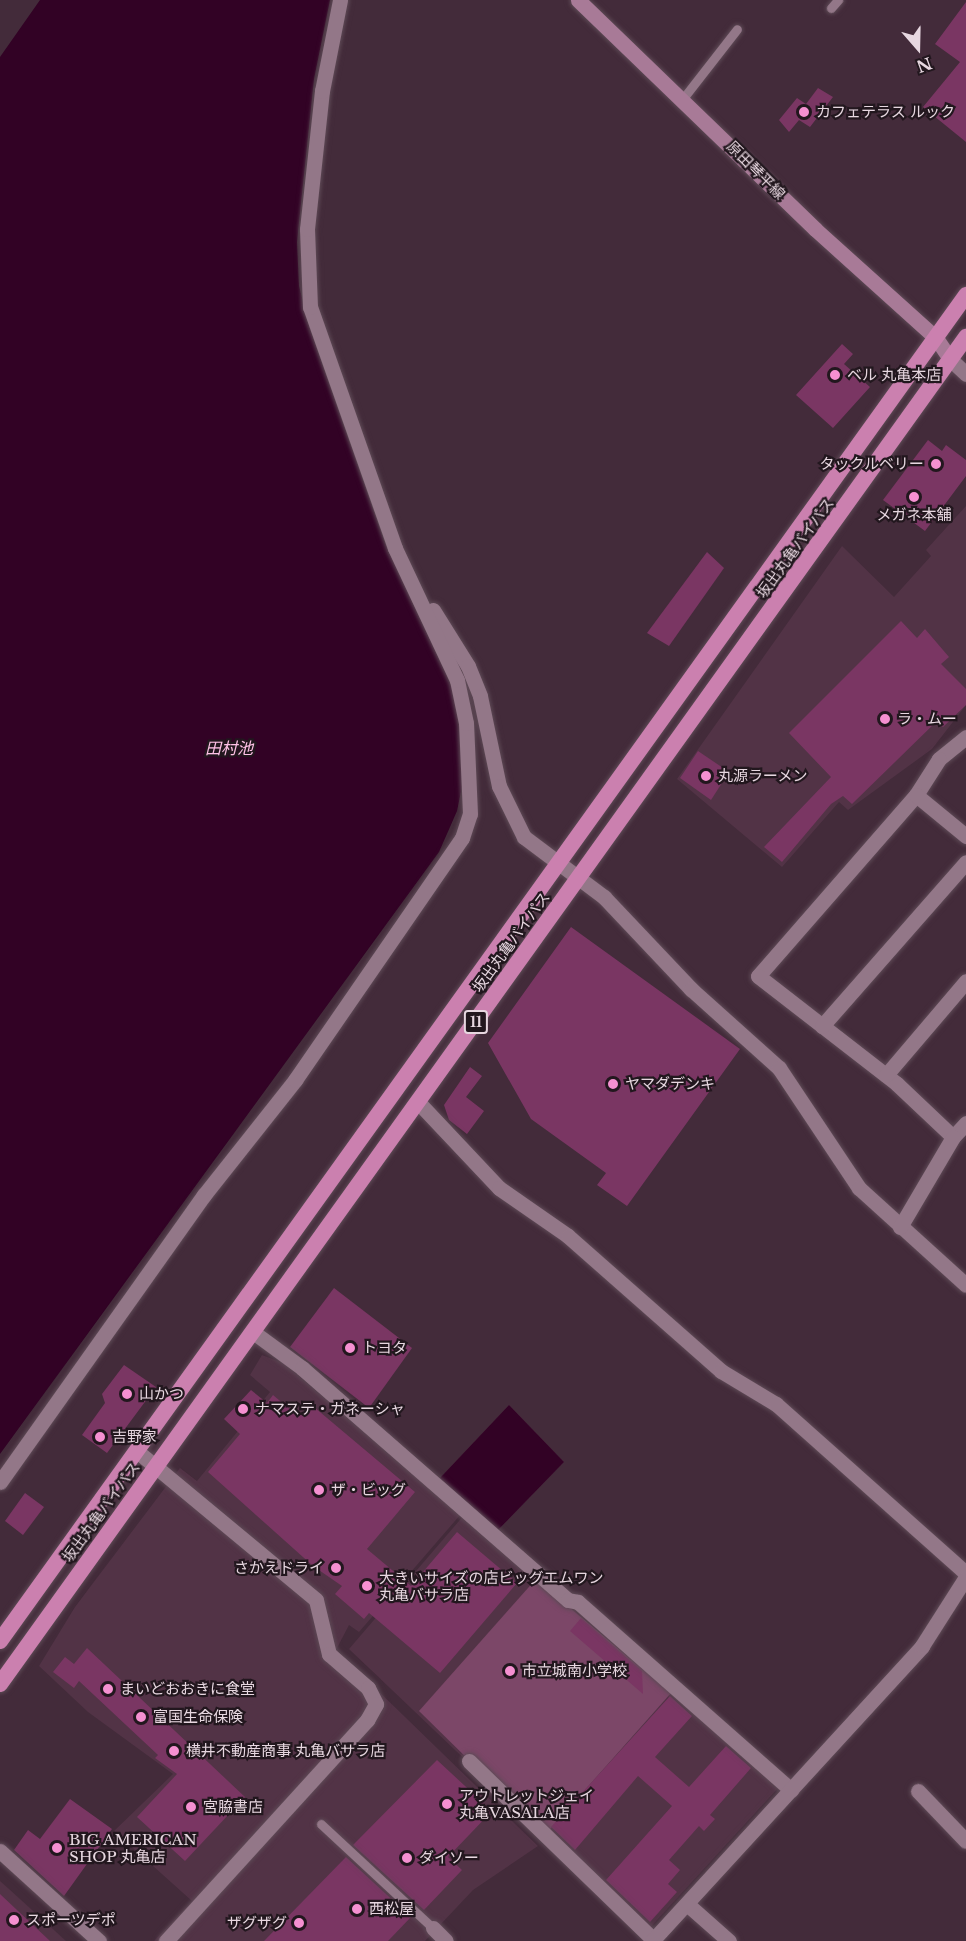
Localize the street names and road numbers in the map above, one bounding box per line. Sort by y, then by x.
street label: 原田琴平線 [723,137,789,203]
street label: 坂出丸亀バイパス [752,494,838,602]
street label: 坂出丸亀バイパス [468,888,554,996]
road number: 11 [462,1011,490,1033]
street label: 坂出丸亀バイパス [58,1458,144,1566]

